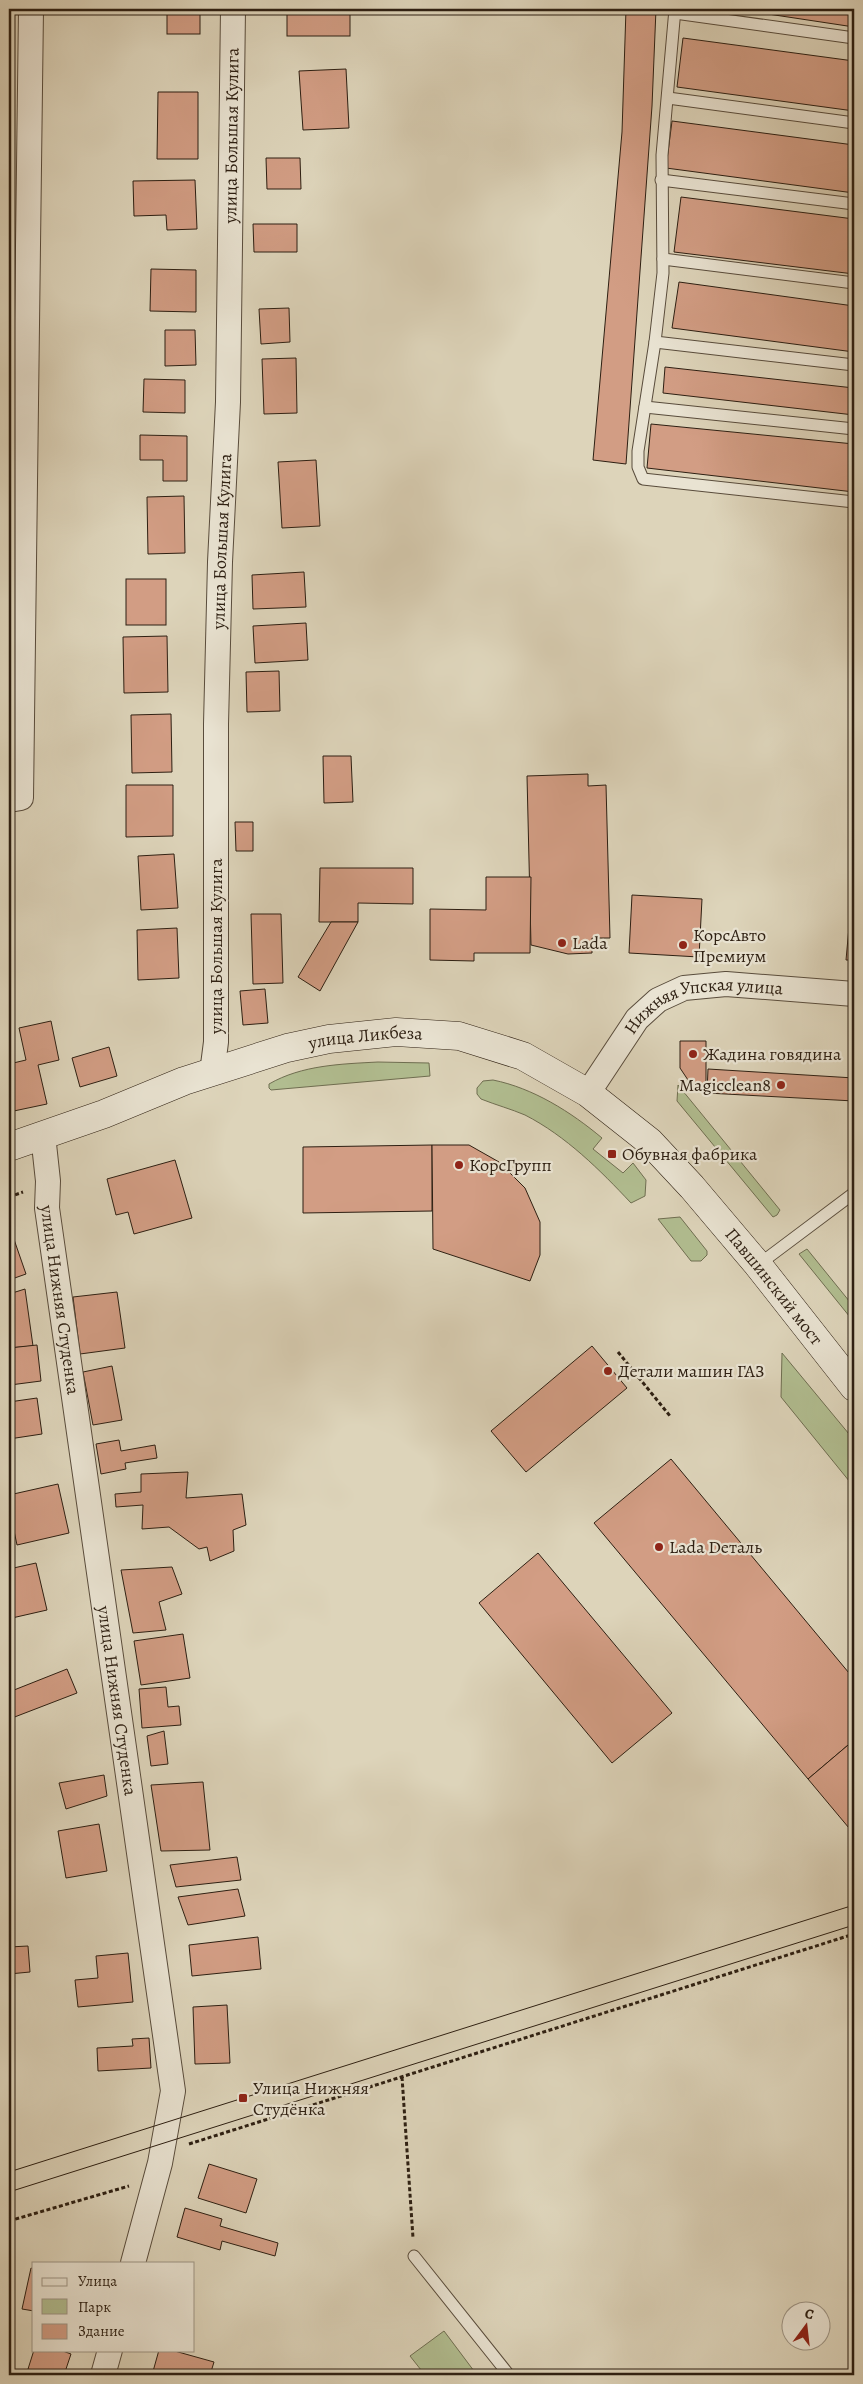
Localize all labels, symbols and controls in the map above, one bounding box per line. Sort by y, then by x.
street label: улица Большая Кулига [218,47,245,225]
street label: улица Большая Кулига [206,452,237,631]
street label: улица Большая Кулига [204,857,228,1035]
place label: КорсАвто Премиум [693,923,766,968]
place label: Lada [572,931,608,955]
marker: Lada [556,937,568,949]
marker: КорсАвто Премиум [677,939,689,951]
street label: Нижняя Упская улица [618,972,785,1039]
street label: улица Ликбеза [305,1020,424,1055]
place label: Жадина говядина [703,1042,842,1066]
marker: Жадина говядина [687,1048,699,1060]
place label: Magicclean8 [679,1073,771,1097]
marker: Magicclean8 [775,1079,787,1091]
place label: Обувная фабрика [622,1142,758,1166]
marker: Обувная фабрика [606,1148,618,1160]
place label: КорсГрупп [469,1153,552,1177]
marker: КорсГрупп [453,1159,465,1171]
street label: улица Нижняя Cтуденкa [35,1202,86,1397]
street label: Павшинский мост [720,1223,828,1350]
place label: Детали машин ГАЗ [618,1359,765,1383]
marker: Детали машин ГАЗ [602,1365,614,1377]
place label: Lada Dеталь [669,1535,762,1559]
marker: Lada Dеталь [653,1541,665,1553]
street label: улица Нижняя Cтуденкa [92,1603,143,1798]
place label: Улица Нижняя Студёнка [253,2076,369,2121]
marker: Улица Нижняя Студёнка [237,2092,249,2104]
legend [32,2262,195,2352]
text: Улица [78,2271,117,2291]
text: Парк [78,2297,111,2317]
north arrow [780,2302,830,2352]
text: С [803,2304,816,2324]
text: Здание [78,2321,125,2341]

